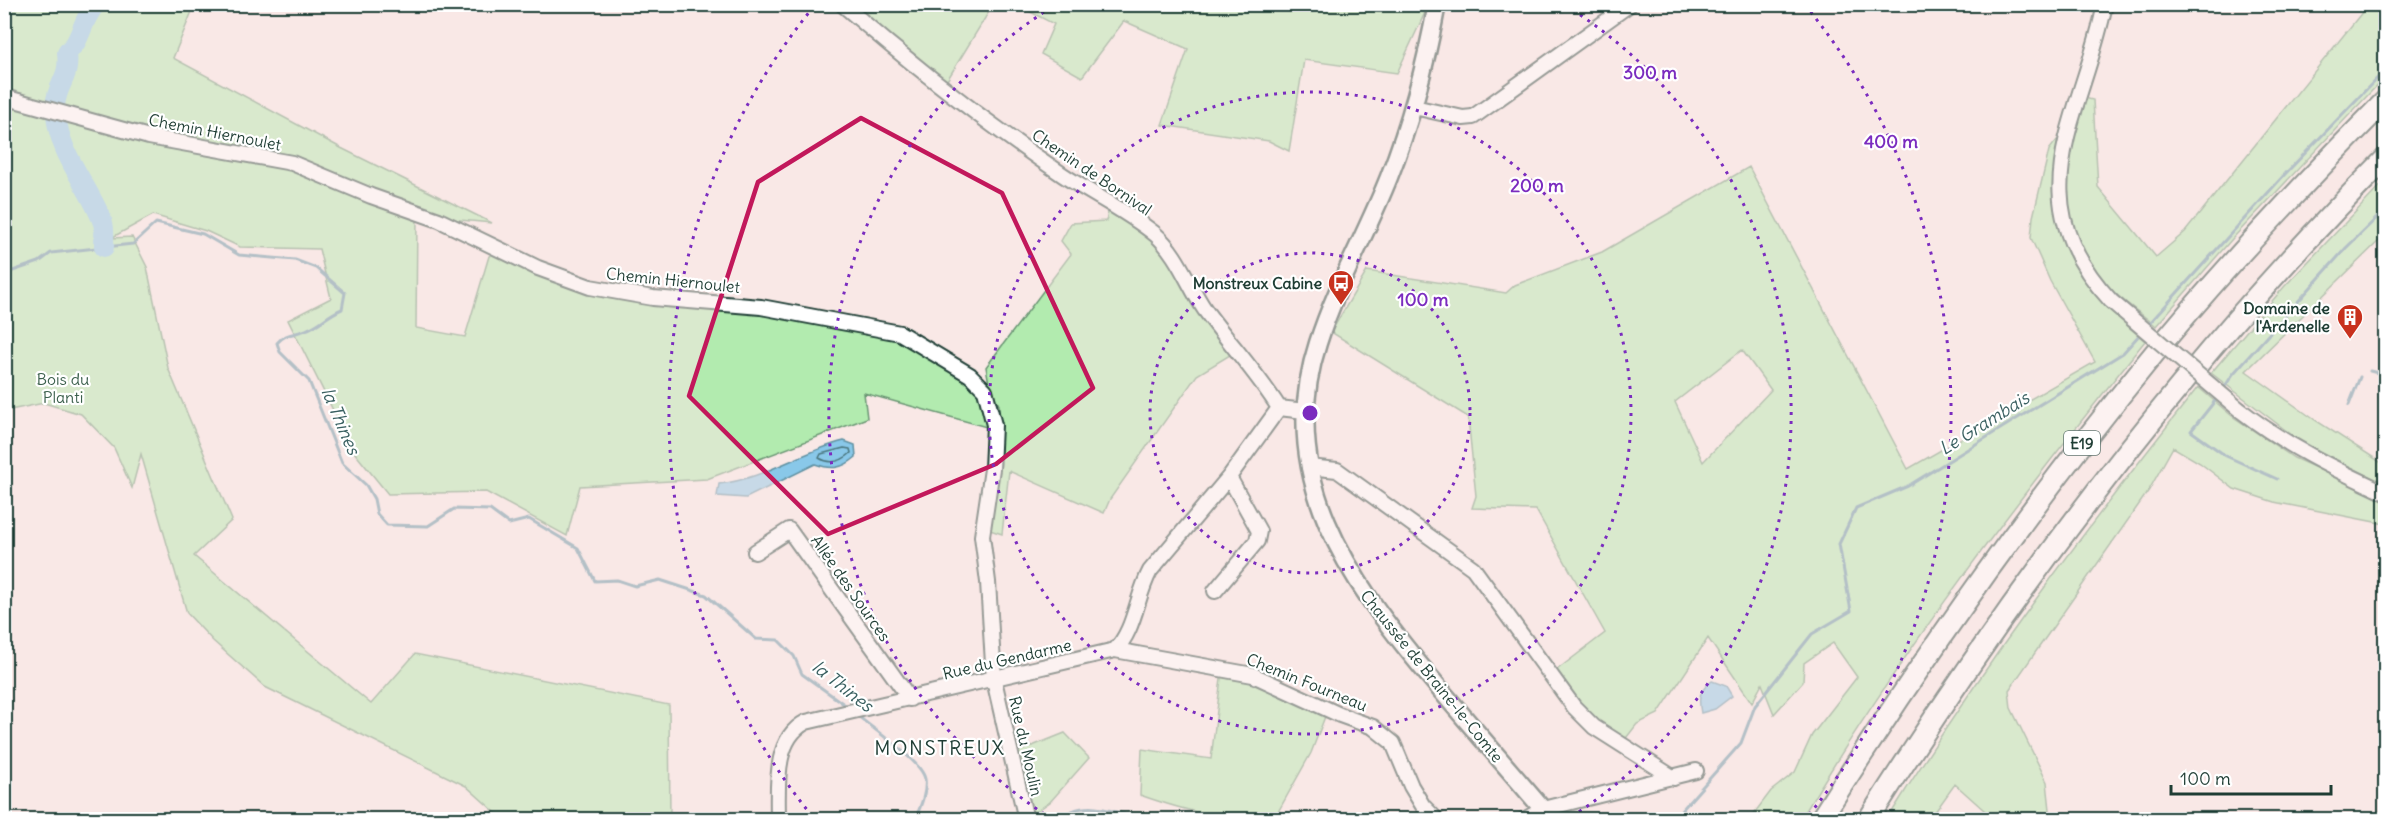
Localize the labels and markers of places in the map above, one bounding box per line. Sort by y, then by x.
bus stop icon: Monstreux Cabine [1326,268,1356,306]
place label: Monstreux Cabine [1193,273,1322,293]
place label: Domaine de l'Ardenelle [2243,298,2330,336]
building icon: Domaine de l'Ardenelle [2335,302,2365,340]
centre of rings [1300,403,1320,423]

